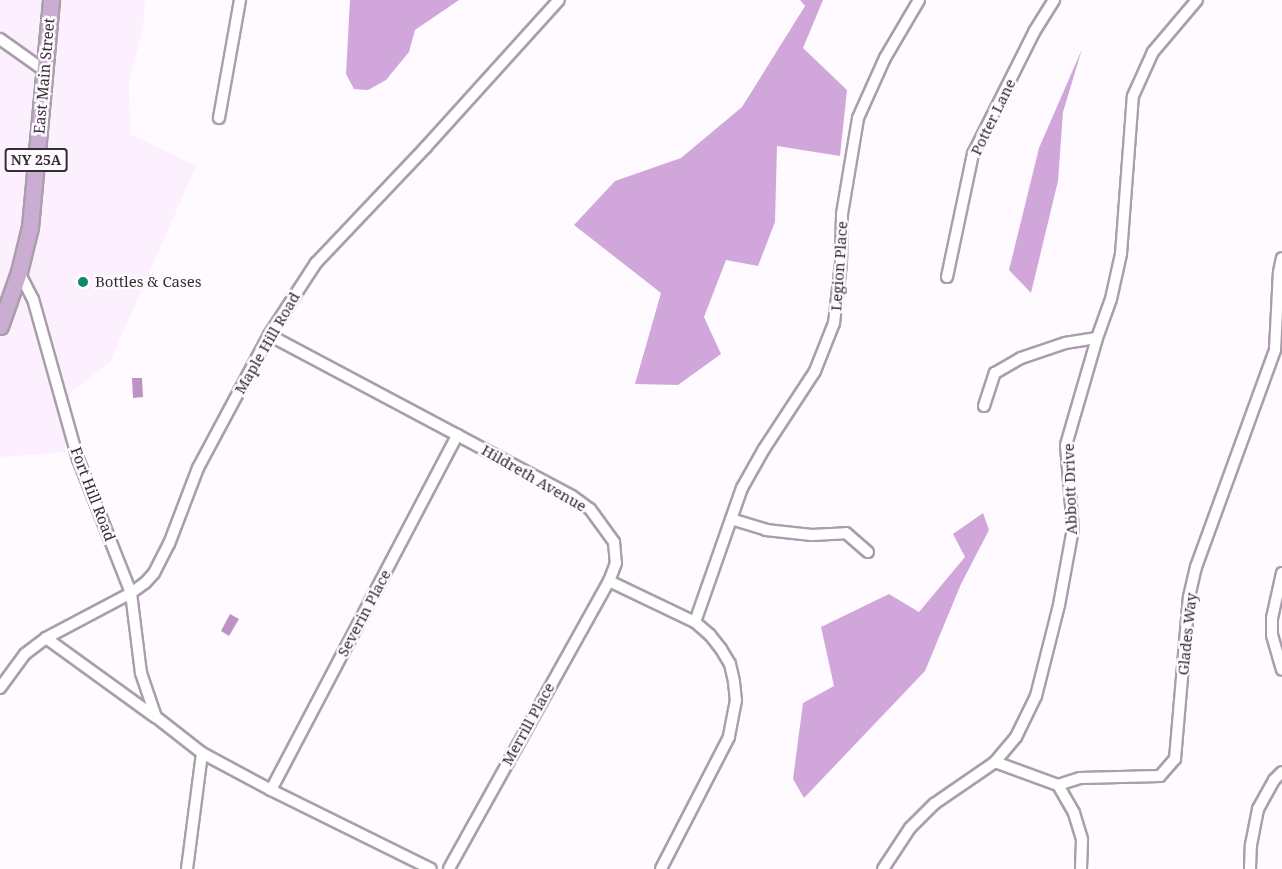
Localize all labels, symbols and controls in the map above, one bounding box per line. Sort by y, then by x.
street label: East Main Street [30,17,58,135]
street label: Potter Lane [967,76,1019,158]
road number: NY 25A [4,149,68,171]
street label: Legion Place [827,220,851,312]
place label: Bottles & Cases [95,273,202,291]
marker: Bottles & Cases [76,275,90,289]
street label: Maple Hill Road [231,289,303,397]
street label: Hildreth Avenue [478,441,590,515]
street label: Abbott Drive [1059,443,1081,535]
street label: Fort Hill Road [67,444,119,544]
street label: Severin Place [334,566,394,660]
street label: Glades Way [1174,592,1200,676]
street label: Merrill Place [498,679,558,769]

